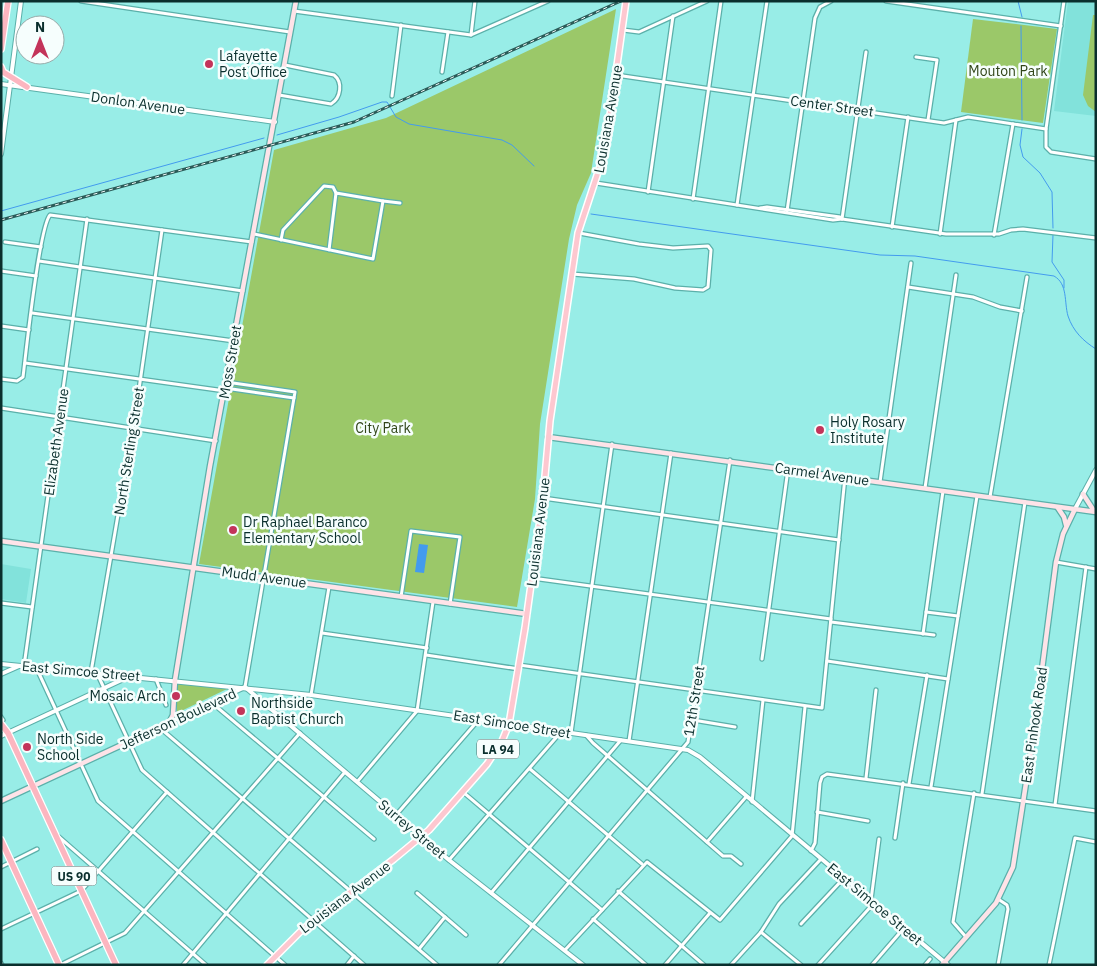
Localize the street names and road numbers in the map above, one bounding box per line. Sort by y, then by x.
street label: Louisiana Avenue [590,63,626,174]
street label: Donlon Avenue [90,87,187,119]
street label: Center Street [789,91,875,121]
street label: Moss Street [215,324,245,400]
street label: North Sterling Street [110,386,148,516]
street label: Elizabeth Avenue [40,387,72,497]
street label: Carmel Avenue [774,458,871,490]
street label: Louisiana Avenue [522,476,554,587]
street label: Mudd Avenue [220,562,308,592]
street label: East Simcoe Street [21,657,141,685]
street label: 12th Street [680,664,708,738]
street label: East Pinhook Road [1017,666,1051,784]
street label: Jefferson Boulevard [117,684,239,754]
street label: East Simcoe Street [452,706,572,742]
road number: LA 94 [477,740,519,759]
street label: Surrey Street [375,796,449,862]
street label: Louisiana Avenue [296,857,394,937]
street label: East Simcoe Street [824,859,926,949]
road number: US 90 [52,866,96,886]

